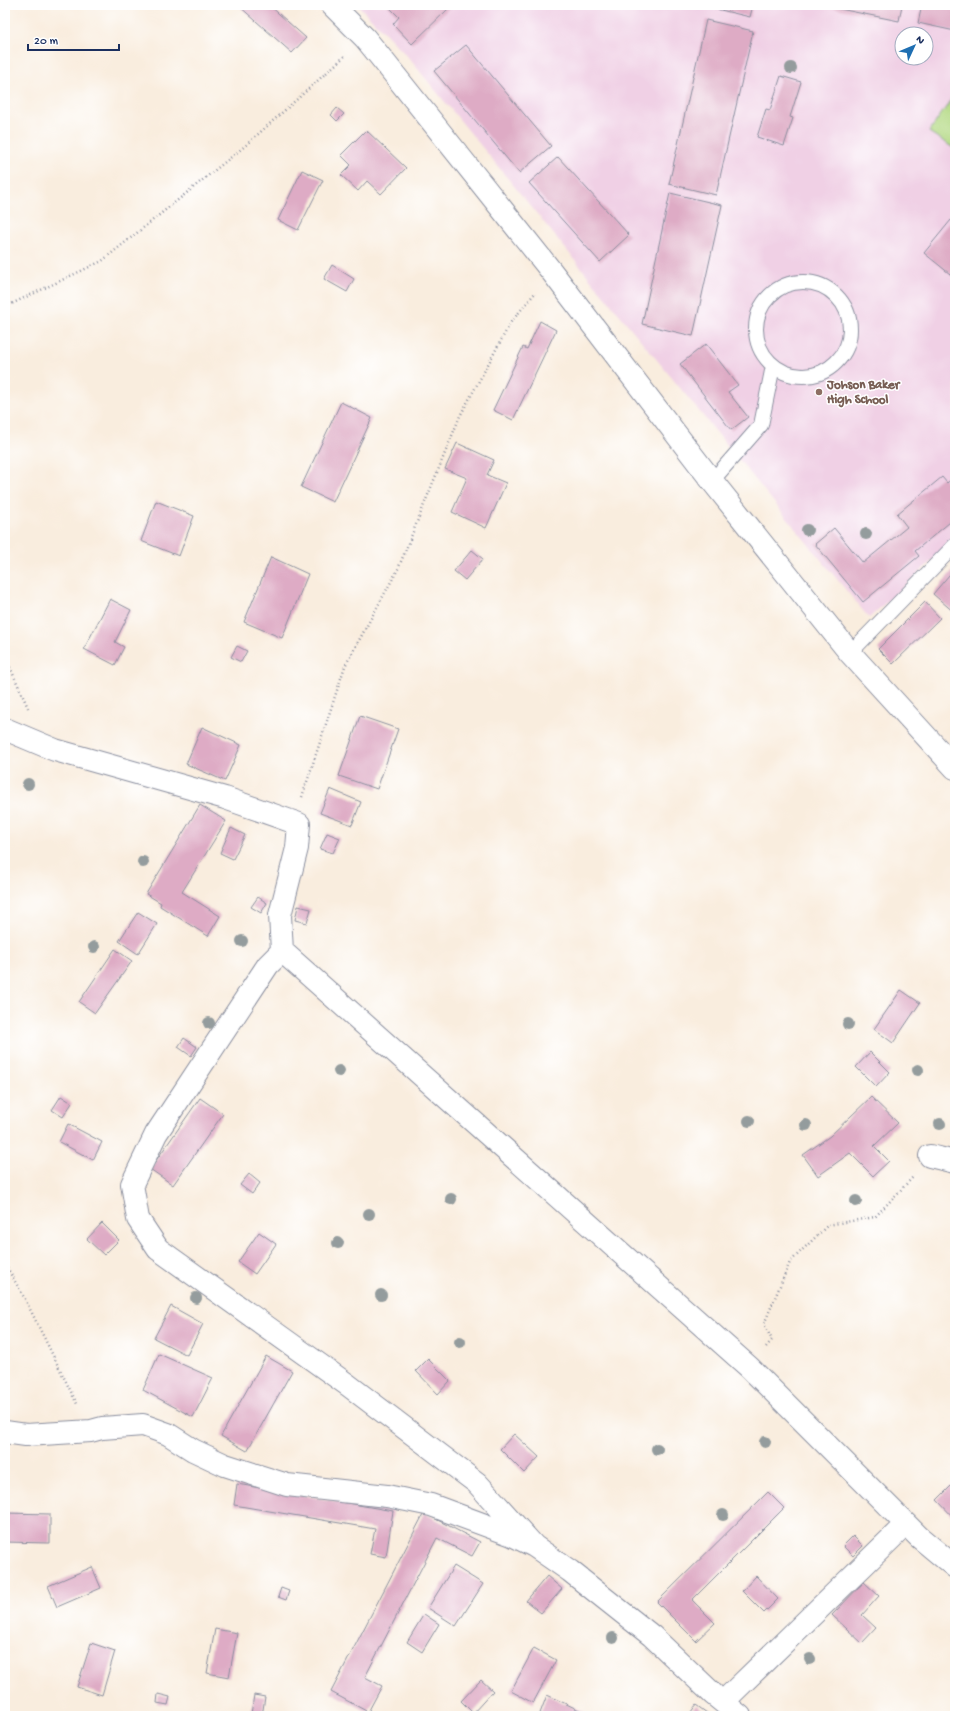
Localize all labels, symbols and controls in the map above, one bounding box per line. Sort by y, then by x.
scale bar [28,26,119,52]
north arrow [894,26,934,66]
text: N [913,34,927,47]
text: 20 m [34,35,59,49]
place label: Johson Baker High School [826,378,901,408]
marker: Johson Baker High School [814,387,824,397]

